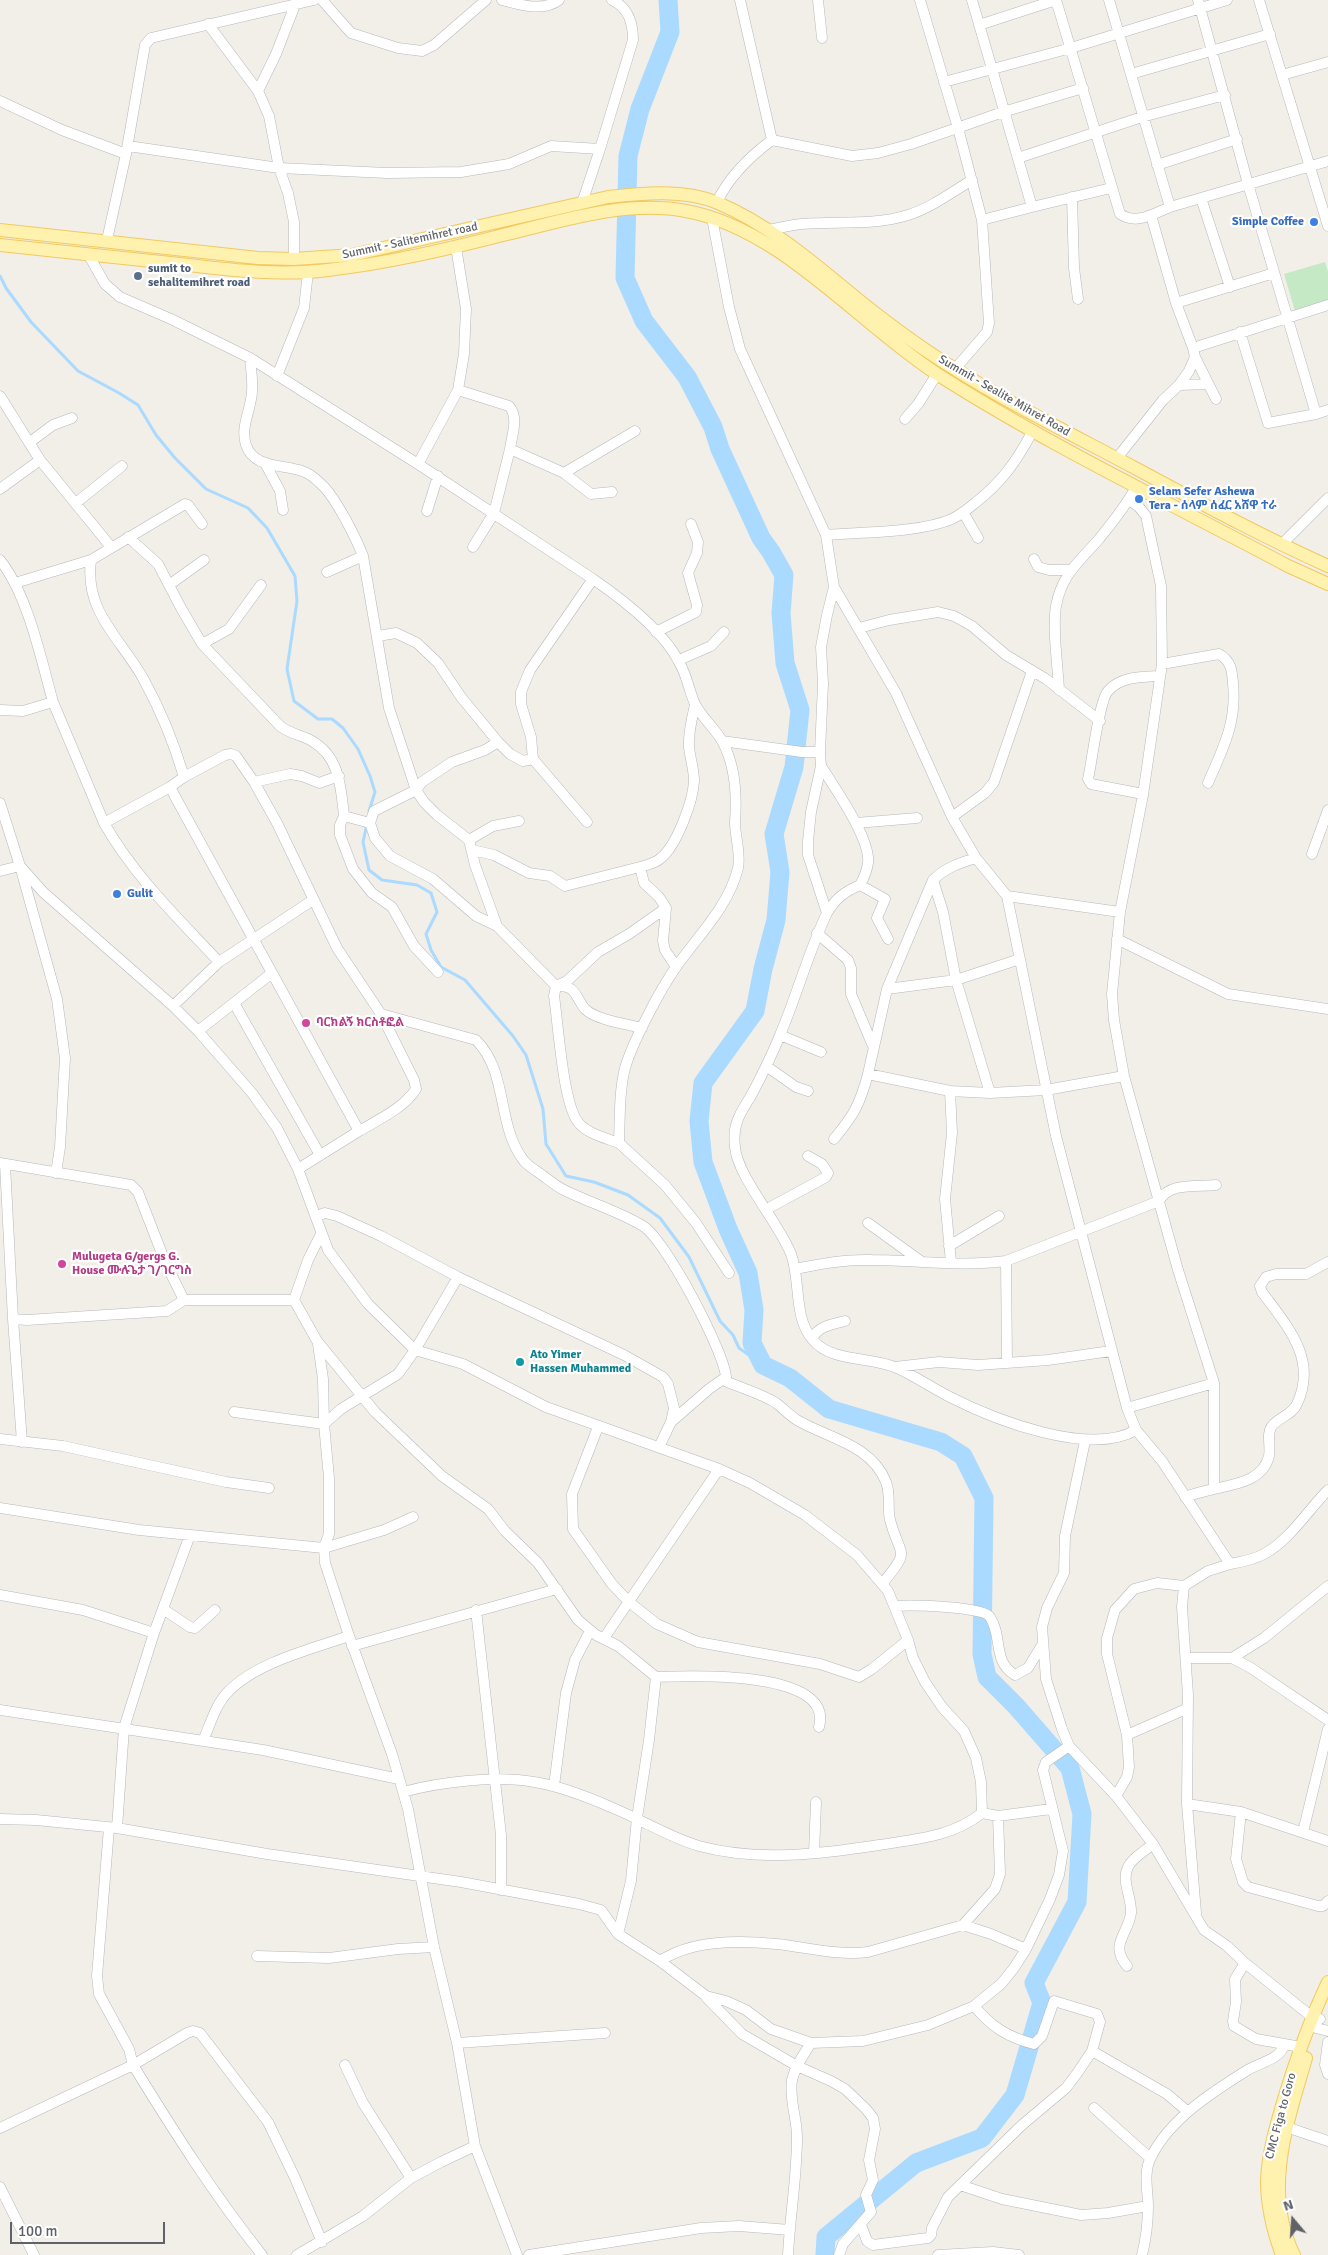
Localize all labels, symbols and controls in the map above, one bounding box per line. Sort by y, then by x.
place label: Simple Coffee [1232,215,1304,229]
marker: Simple Coffee [1308,216,1320,228]
street label: Summit - Salitemihret road [341,220,479,262]
place label: sumit to sehalitemihret road [148,262,250,290]
marker: sumit to sehalitemihret road [132,270,144,282]
street label: Summit - Sealite Mihret Road [936,352,1072,440]
place label: Selam Sefer Ashewa Tera - ሰላም ሰፈር አሸዋ ተራ [1149,485,1276,513]
marker: Selam Sefer Ashewa Tera - ሰላም ሰፈር አሸዋ ተራ [1133,493,1145,505]
place label: Gulit [127,887,153,901]
marker: Gulit [111,888,123,900]
place label: ባርክልኝ ክርስቶፎል [316,1016,404,1030]
marker: ባርክልኝ ክርስቶፎል [300,1017,312,1029]
place label: Mulugeta G/gergs G. House ሙሉጌታ ገ/ገርግስ [72,1250,192,1278]
marker: Mulugeta G/gergs G. House ሙሉጌታ ገ/ገርግስ [56,1258,68,1270]
place label: Ato Yimer Hassen Muhammed [530,1348,631,1376]
marker: Ato Yimer Hassen Muhammed [514,1356,526,1368]
street label: CMC Figa to Goro [1263,2071,1299,2161]
north arrow [1268,2195,1318,2245]
text: N [1281,2196,1295,2215]
scale bar [12,2212,168,2244]
text: 100 m [18,2222,58,2240]

